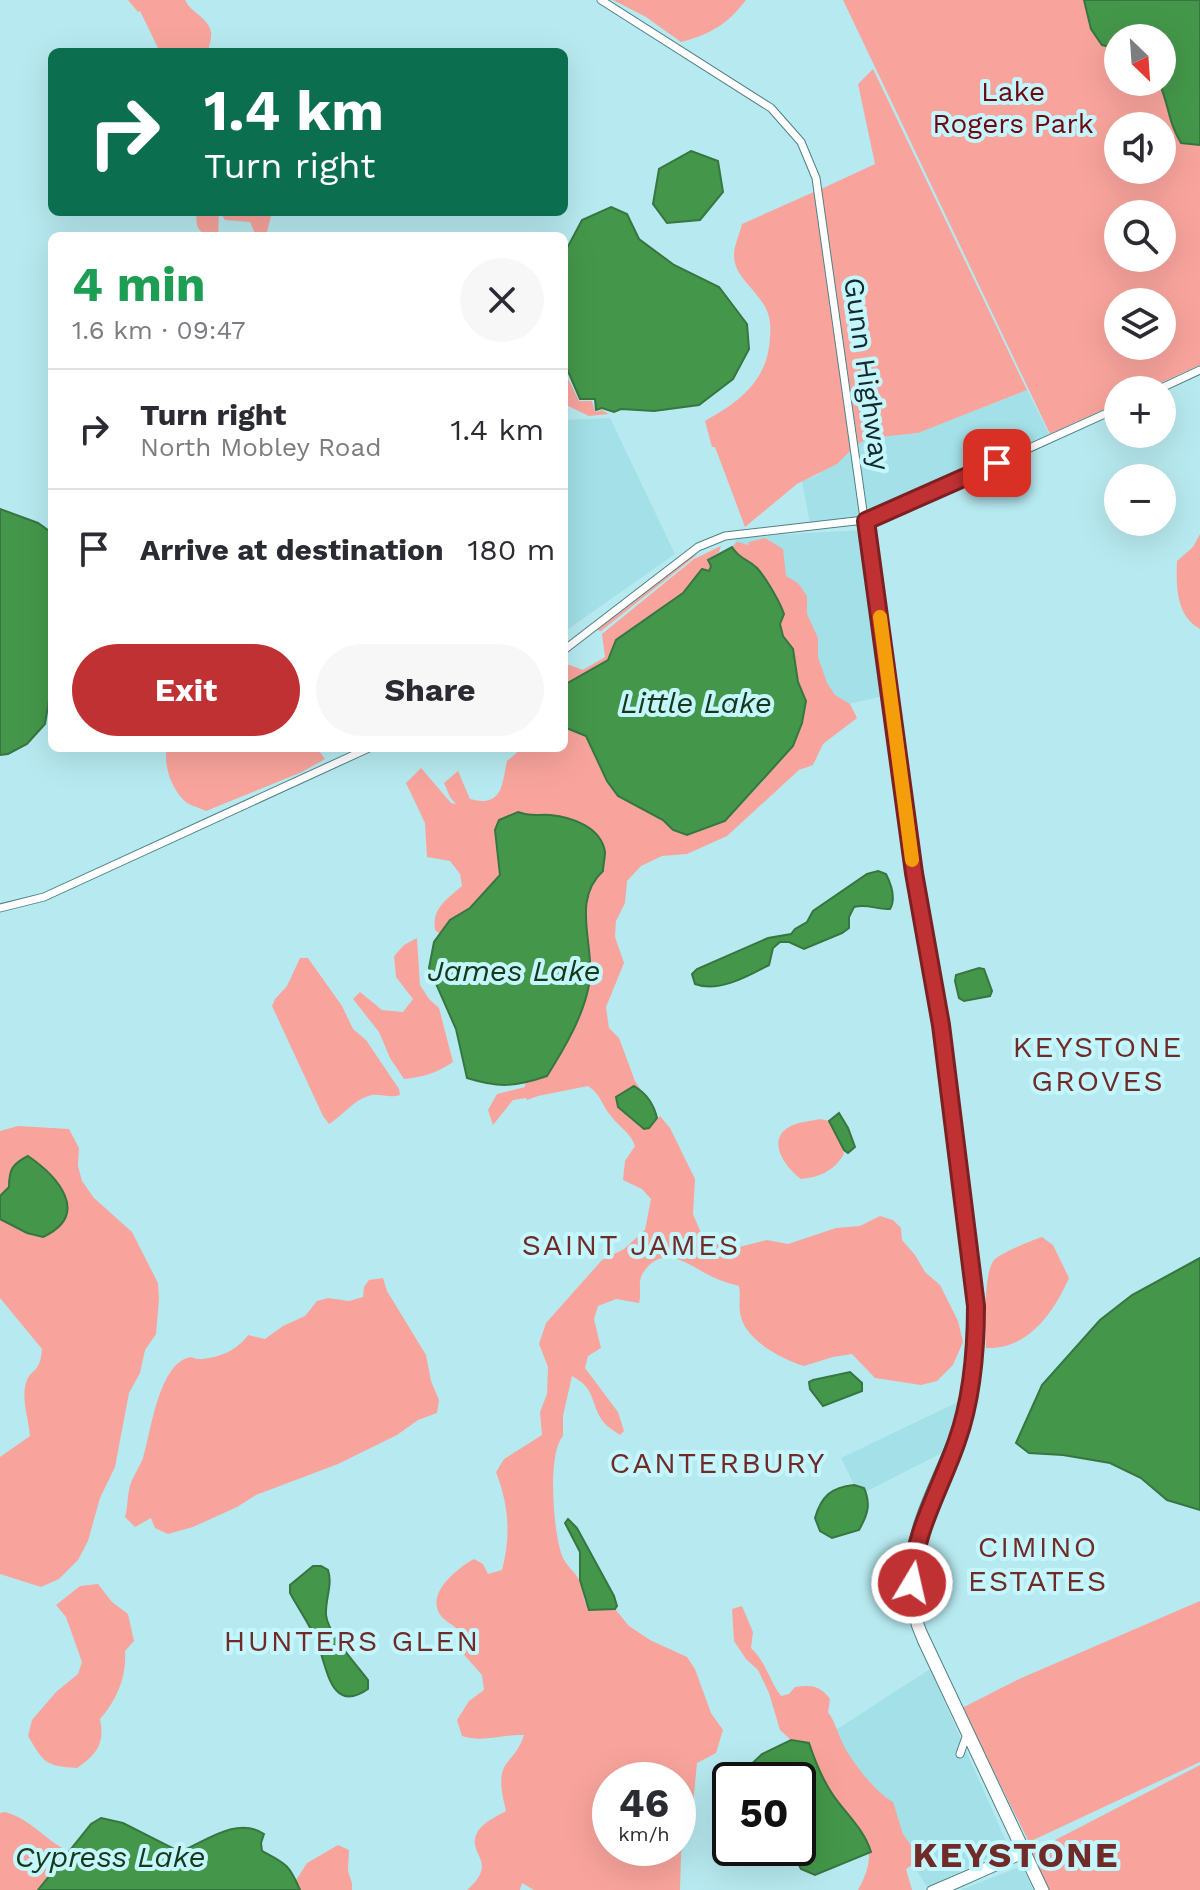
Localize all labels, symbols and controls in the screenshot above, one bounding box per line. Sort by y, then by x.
north arrow [1104,24,1176,96]
map controls [1104,24,1176,536]
park label: Lake Rogers Park [932,75,1094,140]
text: 1.4 km [204,78,384,144]
icon: right [72,80,176,184]
button: sound [1104,112,1176,184]
text: Turn right [204,145,375,187]
button: search [1104,200,1176,272]
text: 4 min [72,256,206,313]
button: close [460,258,544,342]
street label: Gunn Highway [837,275,897,473]
button: layers [1104,288,1176,360]
text: 1.6 km · 09:47 [72,315,246,345]
button: + [1104,376,1176,448]
text: Turn right [140,397,286,432]
icon: right [72,407,116,451]
text: 1.4 km [450,412,544,447]
pin [963,429,1031,497]
text: North Mobley Road [140,432,382,462]
icon: arrive [975,441,1019,485]
button: − [1104,464,1176,536]
icon: arrive [72,527,116,571]
text: Arrive at destination [140,532,444,567]
text: 180 m [468,532,555,567]
button: Exit [72,644,300,736]
button: Share [316,644,544,736]
water label: Little Lake [620,685,772,720]
water label: James Lake [427,953,601,988]
district label: KEYSTONE GROVES [1013,1029,1183,1098]
district label: SAINT JAMES [522,1227,740,1262]
district label: CANTERBURY [610,1445,826,1480]
district label: CIMINO ESTATES [968,1529,1108,1598]
position arrow [870,1541,954,1625]
district label: HUNTERS GLEN [224,1623,480,1658]
speed limit sign: 50 [712,1762,816,1866]
text: 46 [619,1780,669,1827]
text: km/h [618,1822,670,1846]
district label: KEYSTONE [912,1834,1120,1876]
water label: Cypress Lake [14,1839,206,1874]

